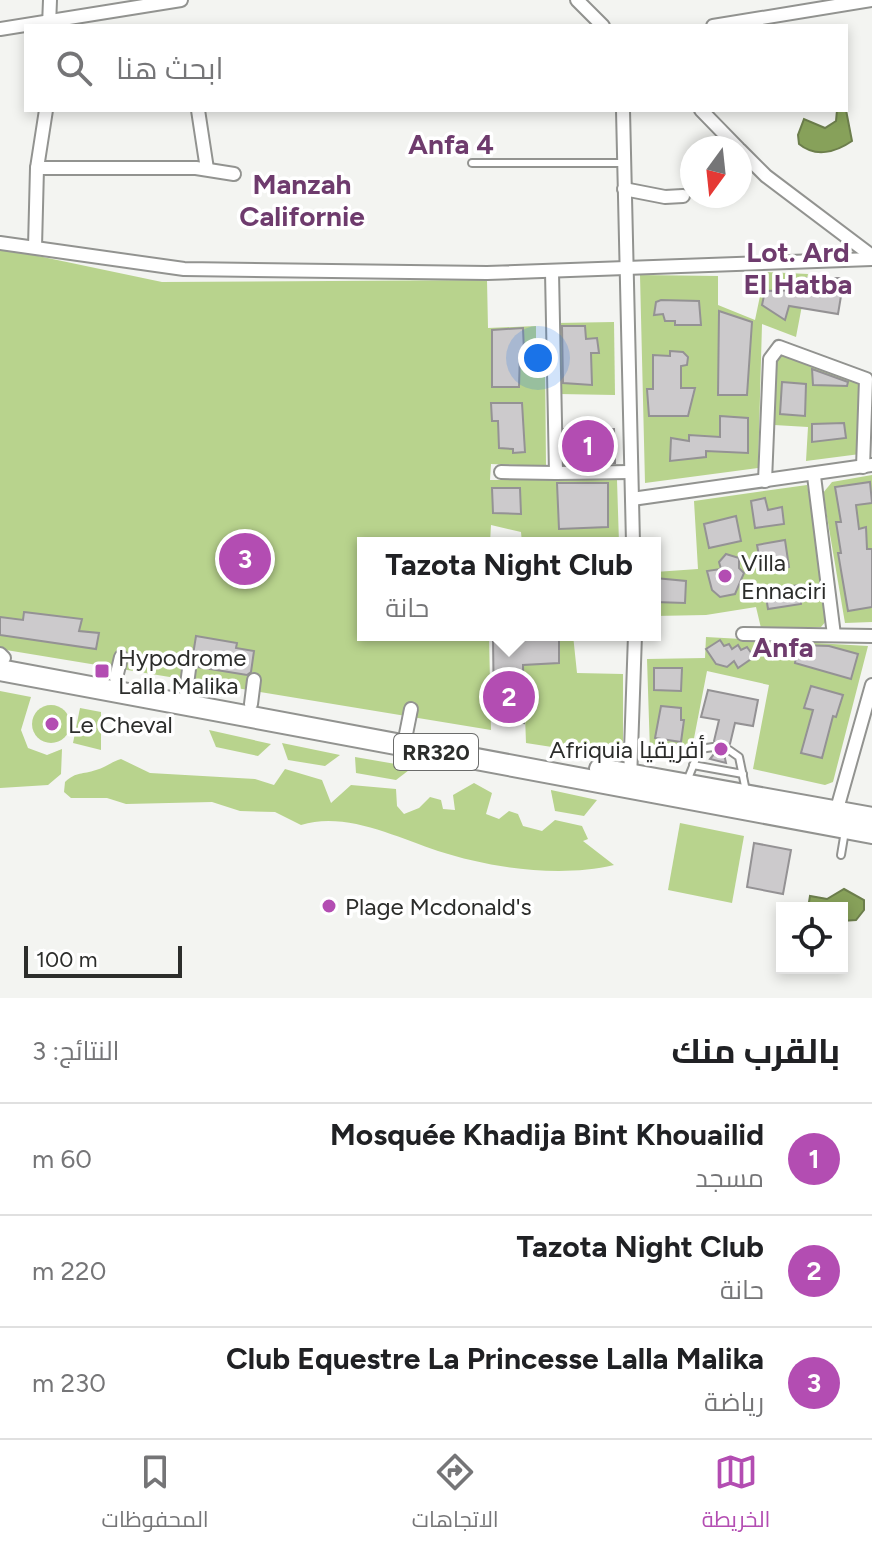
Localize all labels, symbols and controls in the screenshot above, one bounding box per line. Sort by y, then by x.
search box [24,24,848,112]
icon: search [52,46,96,90]
text: ابحث هنا [116,50,224,87]
district label: Anfa 4 [408,127,494,161]
north arrow [680,136,752,208]
district label: Manzah Californie [239,167,365,233]
district label: Lot. Ard El Hatba [744,235,852,301]
your location [518,338,558,378]
pin: 1 [562,416,614,476]
pin: 3 [219,529,271,589]
popup [357,537,661,641]
text: Tazota Night Club [385,546,633,583]
place label: Villa Ennaciri [741,548,826,605]
marker: Villa Ennaciri [716,567,734,585]
text: حانة [385,592,429,624]
district label: Anfa [752,630,814,664]
place label: Hypodrome Lalla Malika [118,643,246,700]
marker: Hypodrome Lalla Malika [93,662,111,680]
pin: 2 [483,667,535,727]
place label: Le Cheval [68,710,173,739]
marker: Le Cheval [43,715,61,733]
road number: RR320 [394,734,478,770]
place label: Afriquia أفريقيا [549,734,705,764]
marker: Afriquia أفريقيا [712,740,730,758]
place label: Plage Mcdonald's [345,892,532,921]
marker: Plage Mcdonald's [320,897,338,915]
map controls [776,902,848,974]
button: locate [776,902,848,974]
scale bar [24,942,182,978]
text: 100 m [36,946,97,973]
text: بالقرب منك [672,1031,840,1072]
text: النتائج: 3 [32,1035,120,1067]
text: Mosquée Khadija Bint Khouailid [330,1116,764,1153]
text: 60 m [32,1143,92,1175]
text: 1 [809,1143,820,1175]
text: مسجد [695,1162,764,1194]
text: Tazota Night Club [516,1228,764,1265]
text: 220 m [32,1255,106,1287]
text: 2 [806,1255,822,1287]
text: حانة [720,1274,764,1306]
text: Club Equestre La Princesse Lalla Malika [226,1340,764,1377]
text: 230 m [32,1367,106,1399]
text: 3 [807,1367,821,1399]
text: رياضة [704,1386,764,1418]
tab: المحفوظات [102,1450,209,1540]
tab: الاتجاهات [412,1450,499,1540]
tab: الخريطة [702,1450,770,1540]

